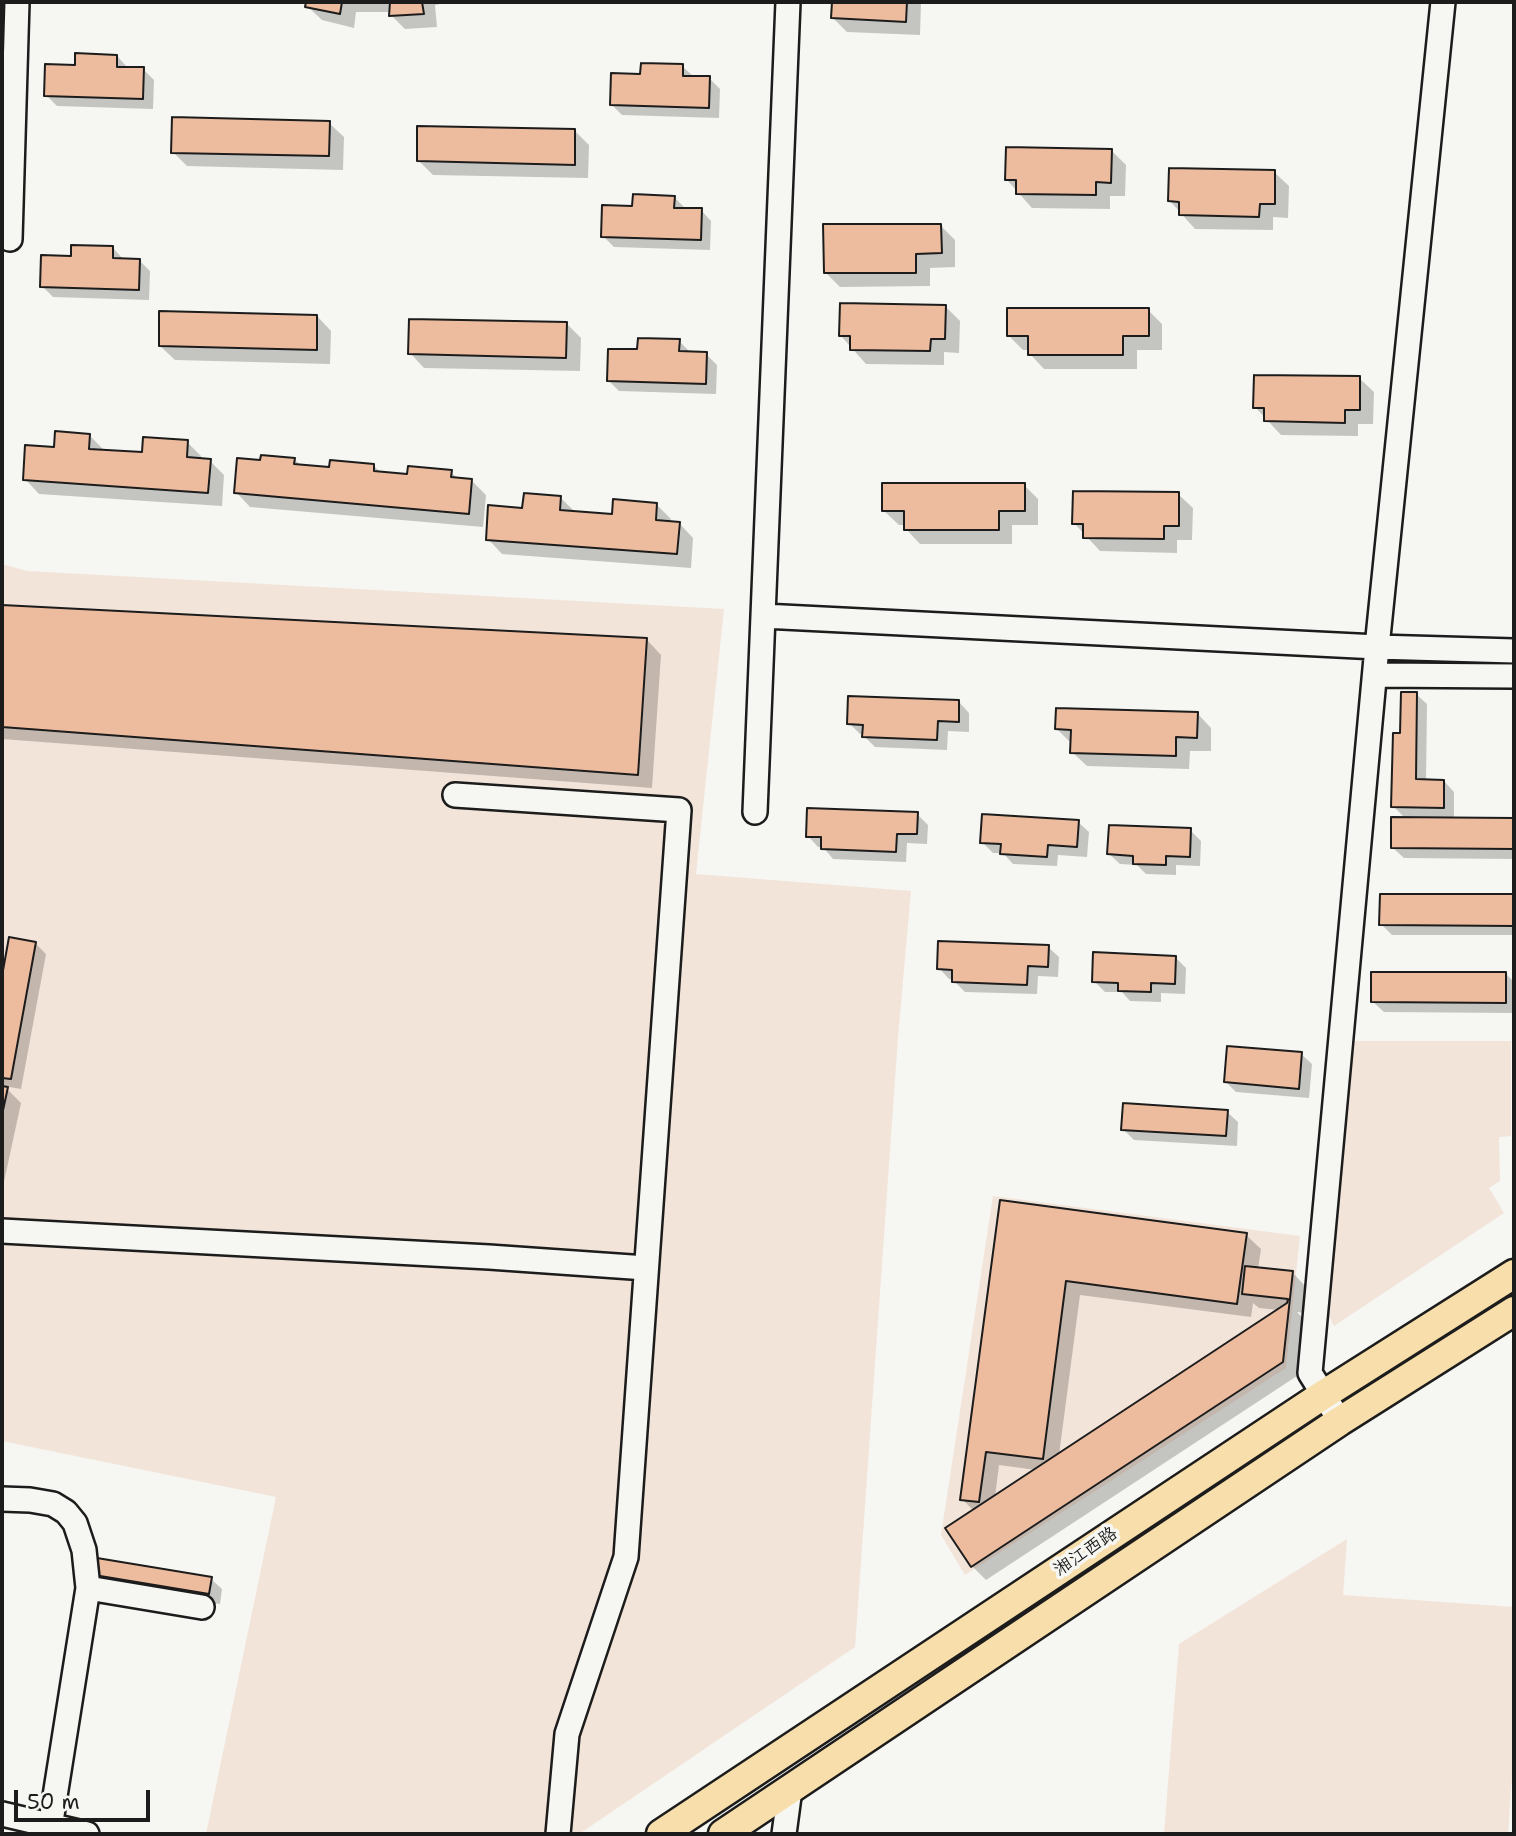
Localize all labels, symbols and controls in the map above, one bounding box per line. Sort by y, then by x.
street label: 湘江西路 [1050,1523,1122,1581]
scale bar [18,1776,154,1820]
text: 50 m [27,1788,80,1816]

